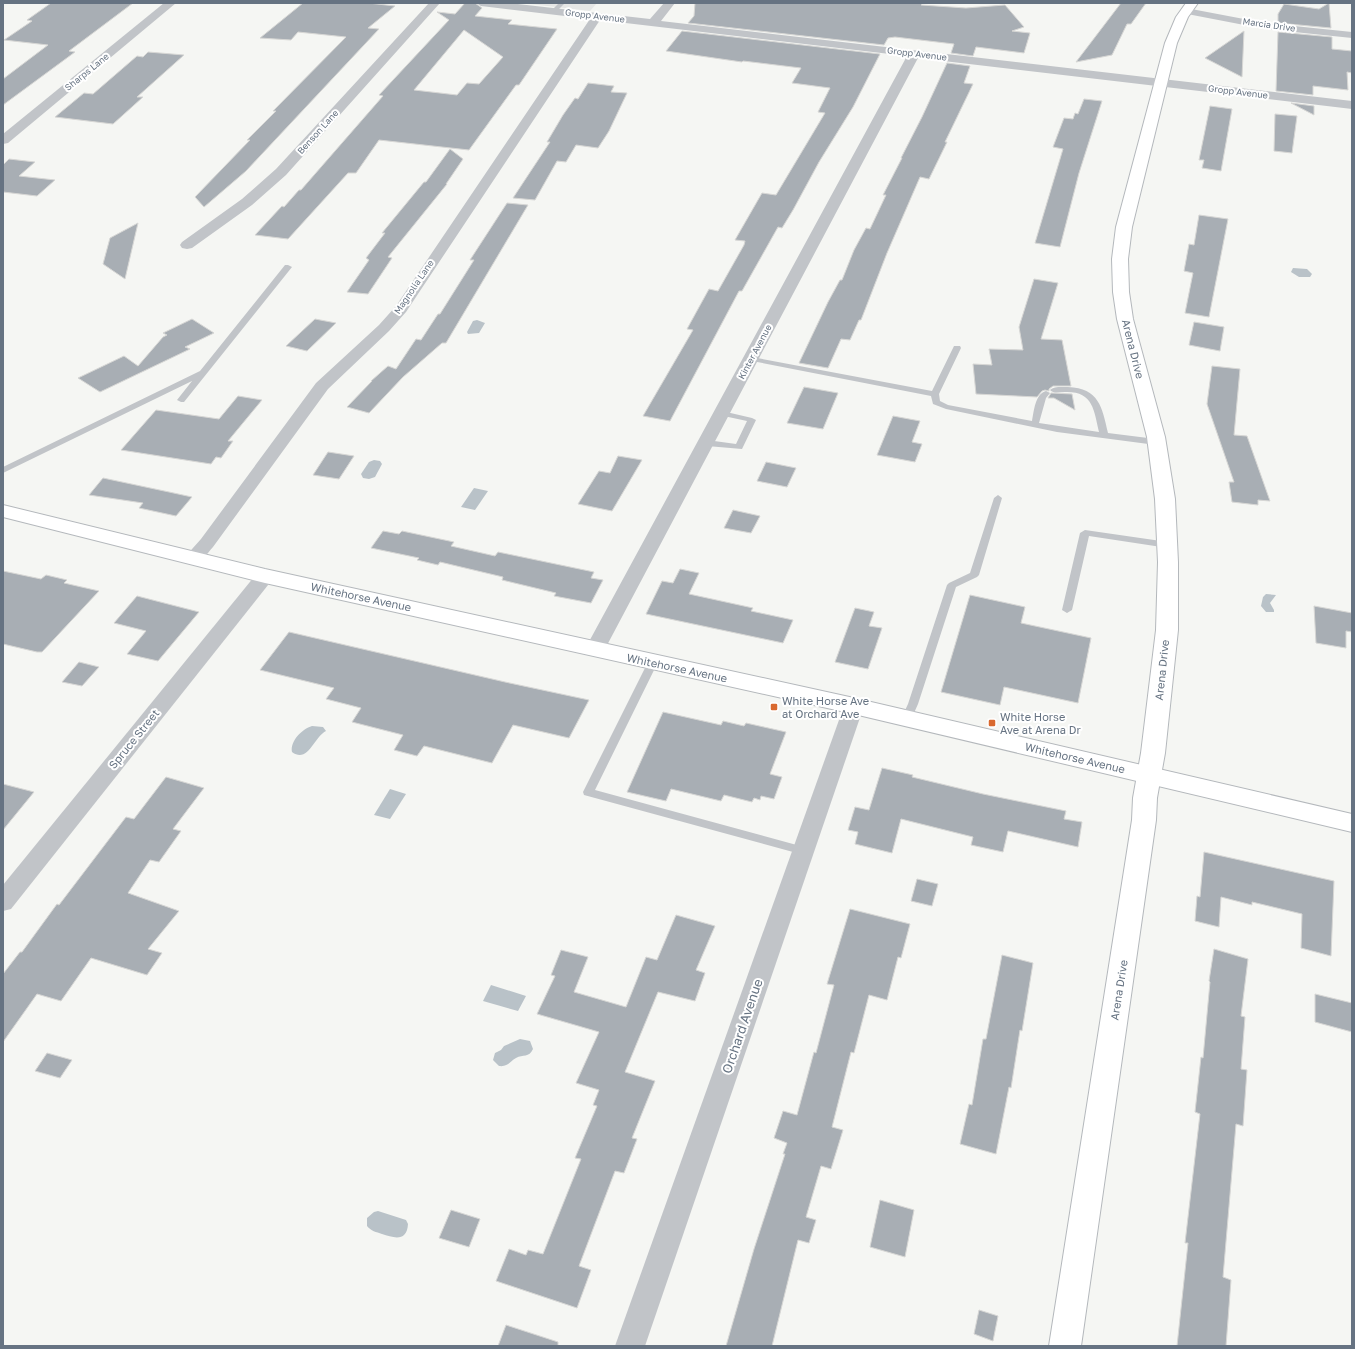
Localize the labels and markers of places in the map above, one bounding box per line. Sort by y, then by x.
place label: White Horse Ave at Orchard Ave [782,694,869,720]
marker: White Horse Ave at Orchard Ave [769,702,779,712]
place label: White Horse Ave at Arena Dr [1000,710,1081,736]
marker: White Horse Ave at Arena Dr [987,718,997,728]

